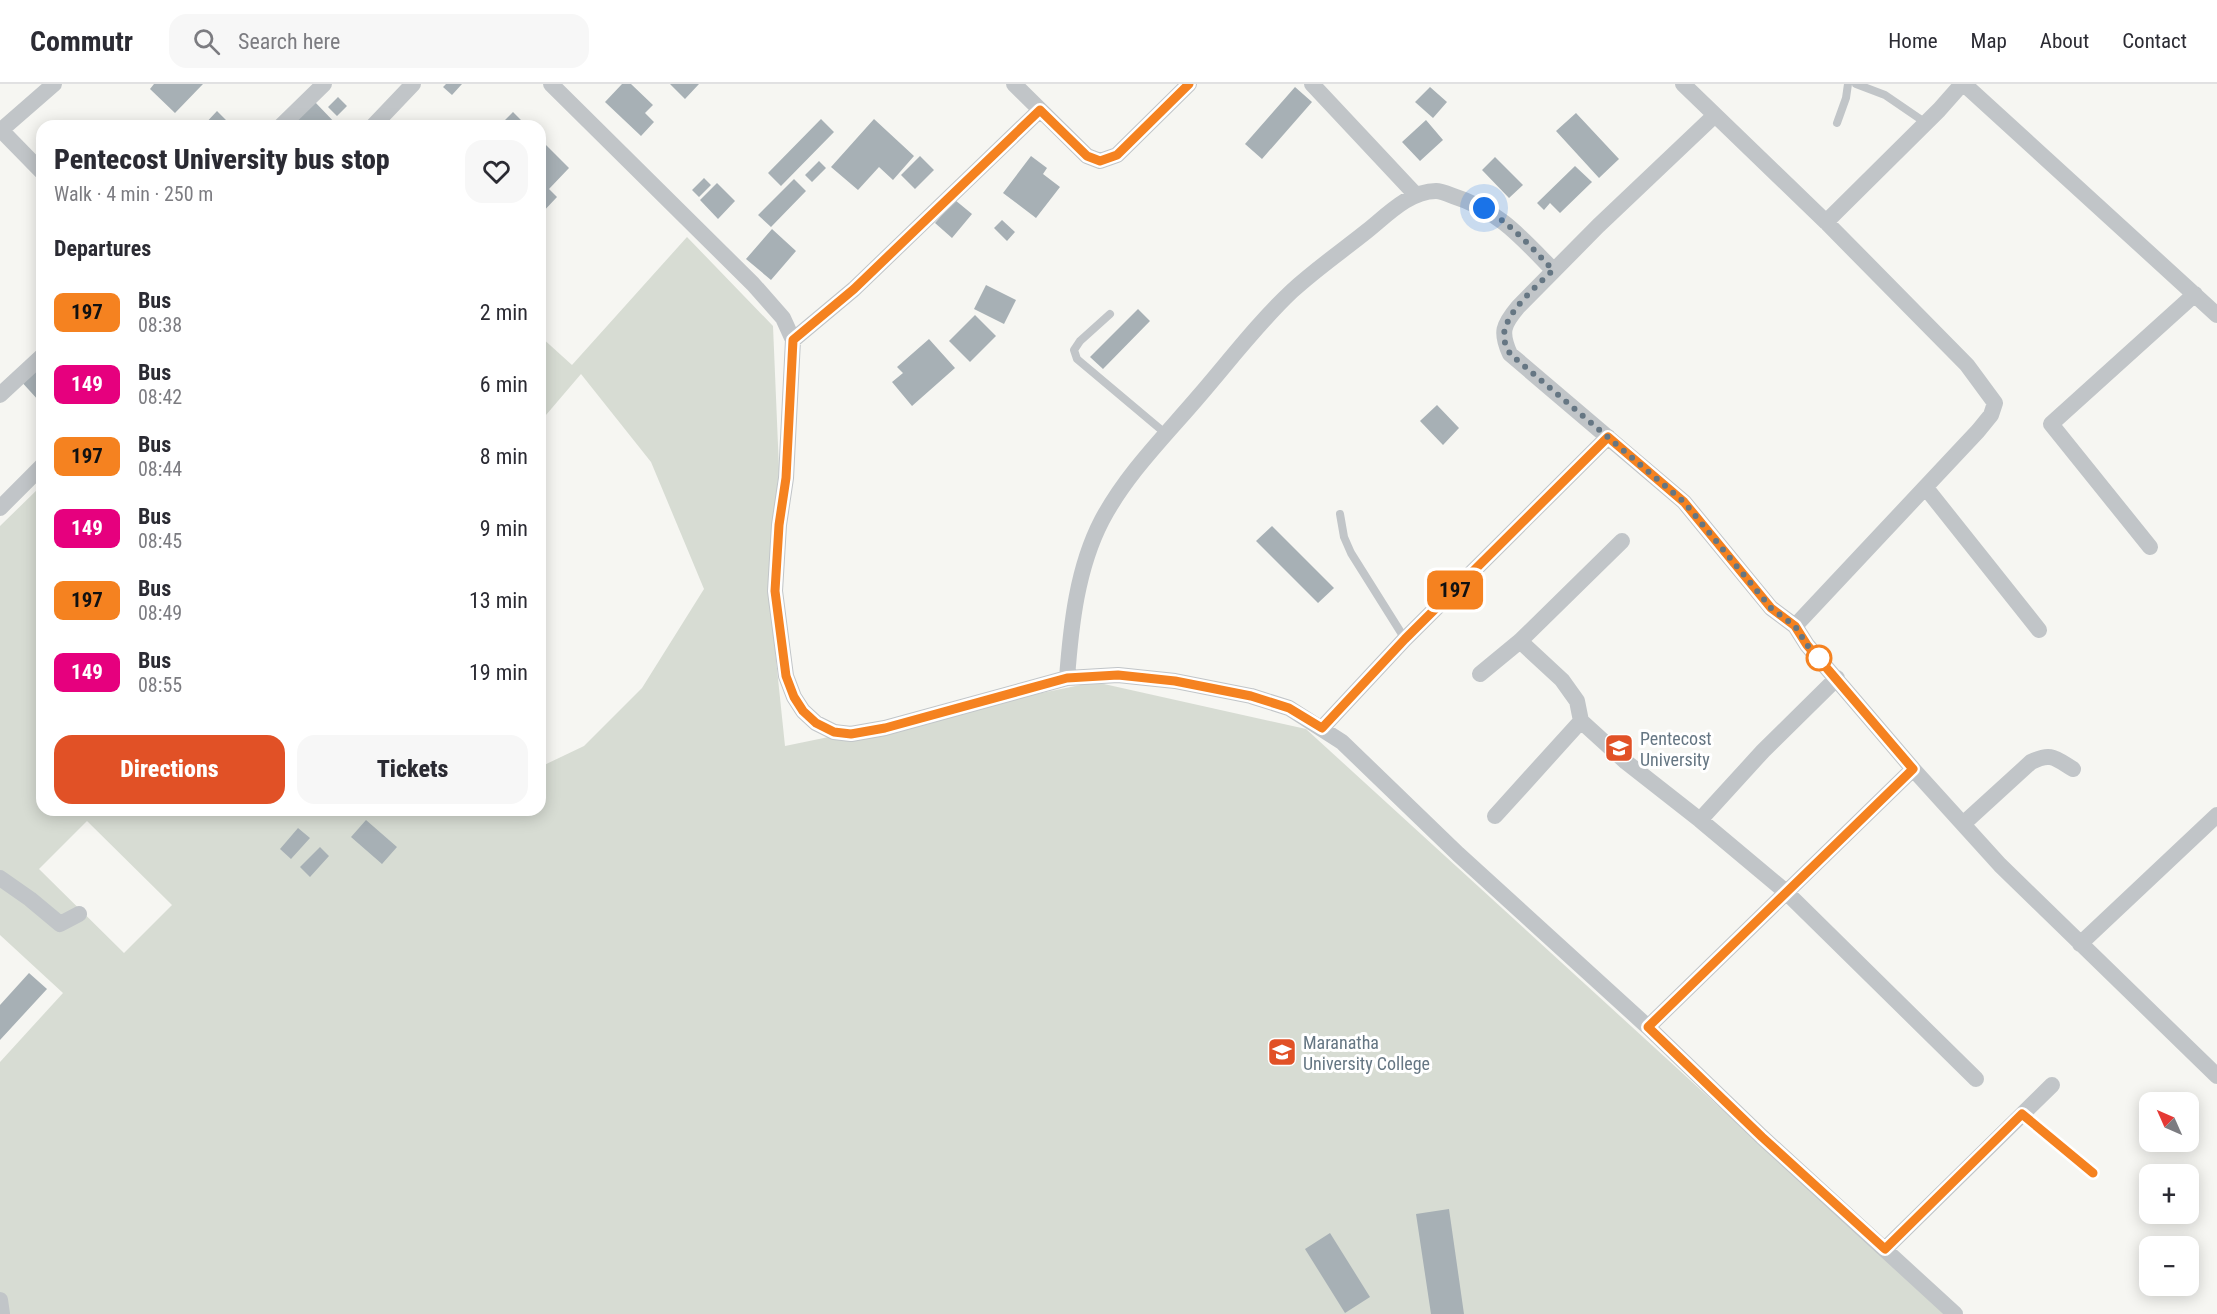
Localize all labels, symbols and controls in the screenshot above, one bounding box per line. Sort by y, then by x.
search box [169,14,589,68]
text: Commutr [30,25,133,58]
icon: search [190,25,223,58]
text: Search here [238,29,340,54]
text: Home [1888,29,1938,53]
text: Map [1971,29,2007,53]
text: About [2040,29,2089,53]
text: Contact [2122,29,2187,53]
button: heart [465,140,528,203]
text: Pentecost University bus stop [54,143,390,176]
text: Walk · 4 min · 250 m [54,182,213,206]
your location [1469,193,1499,223]
text: Departures [54,236,151,261]
text: Bus [138,288,171,313]
text: 197 [71,300,103,324]
text: 2 min [480,300,528,325]
text: 08:38 [138,313,182,337]
text: Bus [138,360,171,385]
text: 149 [71,372,103,396]
text: 6 min [480,372,528,397]
text: 08:42 [138,385,182,409]
text: Bus [138,432,171,457]
text: 197 [71,444,103,468]
text: 8 min [480,444,528,469]
text: 08:44 [138,457,182,481]
text: Bus [138,504,171,529]
text: 149 [71,516,103,540]
text: 9 min [480,516,528,541]
text: 08:45 [138,529,182,553]
line badge: 197 [1420,570,1490,610]
text: Bus [138,576,171,601]
text: 197 [1439,578,1471,602]
text: 197 [71,588,103,612]
text: 13 min [469,588,528,613]
text: 08:49 [138,601,182,625]
unlabelled marker [1806,645,1832,671]
text: Bus [138,648,171,673]
text: 149 [71,660,103,684]
text: 19 min [469,660,528,685]
text: 08:55 [138,673,182,697]
place label: Pentecost University [1640,728,1712,770]
school or university icon: Pentecost University [1603,732,1635,764]
button: Directions [54,735,285,804]
button: Tickets [297,735,528,804]
place label: Maranatha University College [1303,1032,1430,1074]
school or university icon: Maranatha University College [1266,1036,1298,1068]
north arrow [2139,1092,2199,1152]
map controls [2139,1092,2199,1296]
button: + [2139,1164,2199,1224]
button: − [2139,1236,2199,1296]

